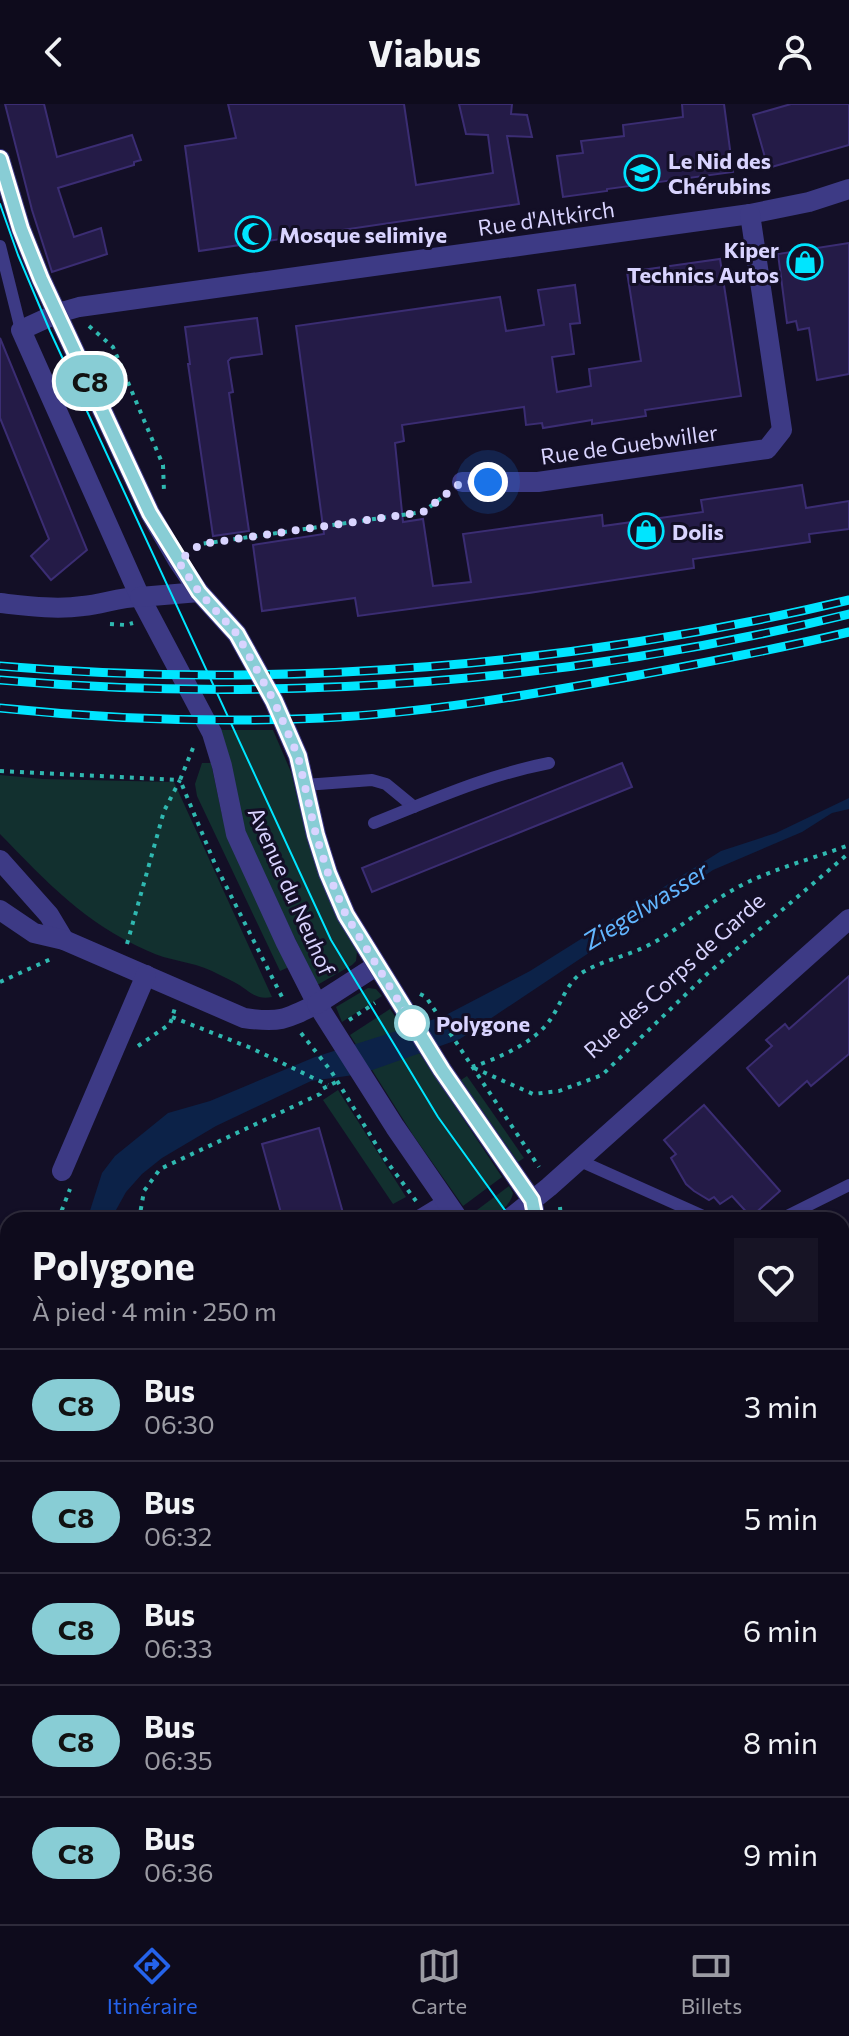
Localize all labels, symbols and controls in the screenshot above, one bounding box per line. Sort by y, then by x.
icon: back [32,30,76,74]
text: Viabus [368,30,481,74]
icon: person [773,30,817,74]
place label: Le Nid des Chérubins [668,147,771,199]
school or university icon: Le Nid des Chérubins [623,154,661,192]
street label: Rue d'Altkirch [476,195,616,241]
mosque icon: Mosque selimiye [234,215,272,253]
place label: Mosque selimiye [279,221,447,248]
place label: Kiper Technics Autos [627,236,779,288]
shop icon: Kiper Technics Autos [786,243,824,281]
line badge: C8 [54,355,126,407]
text: C8 [72,364,108,398]
street label: Rue de Guebwiller [539,418,720,470]
your location [468,462,508,502]
shop icon: Dolis [627,512,665,550]
place label: Dolis [672,518,724,545]
street label: Avenue du Neuhof [243,803,341,980]
water label: Ziegelwasser [576,854,714,955]
street label: Rue des Corps de Garde [578,887,770,1063]
marker: Polygone [395,1006,429,1040]
place label: Polygone [436,1010,530,1037]
button: heart [734,1238,818,1322]
text: Polygone [32,1241,195,1288]
text: À pied · 4 min · 250 m [32,1295,277,1326]
text: Bus [144,1371,195,1408]
text: 3 min [744,1387,818,1424]
text: C8 [58,1388,94,1422]
text: 06:30 [144,1408,215,1439]
text: Bus [144,1483,195,1520]
text: 5 min [744,1499,818,1536]
text: C8 [58,1500,94,1534]
text: 06:32 [144,1520,212,1551]
text: Bus [144,1595,195,1632]
text: 6 min [743,1611,818,1648]
text: C8 [58,1612,94,1646]
text: 06:33 [144,1632,212,1663]
text: Bus [144,1707,195,1744]
text: 8 min [743,1723,818,1760]
text: C8 [58,1724,94,1758]
text: 06:35 [144,1744,213,1775]
text: Bus [144,1819,195,1856]
text: 9 min [743,1835,818,1872]
text: C8 [58,1836,94,1870]
text: 06:36 [144,1856,214,1887]
tab: Itinéraire [107,1944,198,2019]
tab: Carte [411,1944,467,2019]
tab: Billets [681,1944,742,2019]

